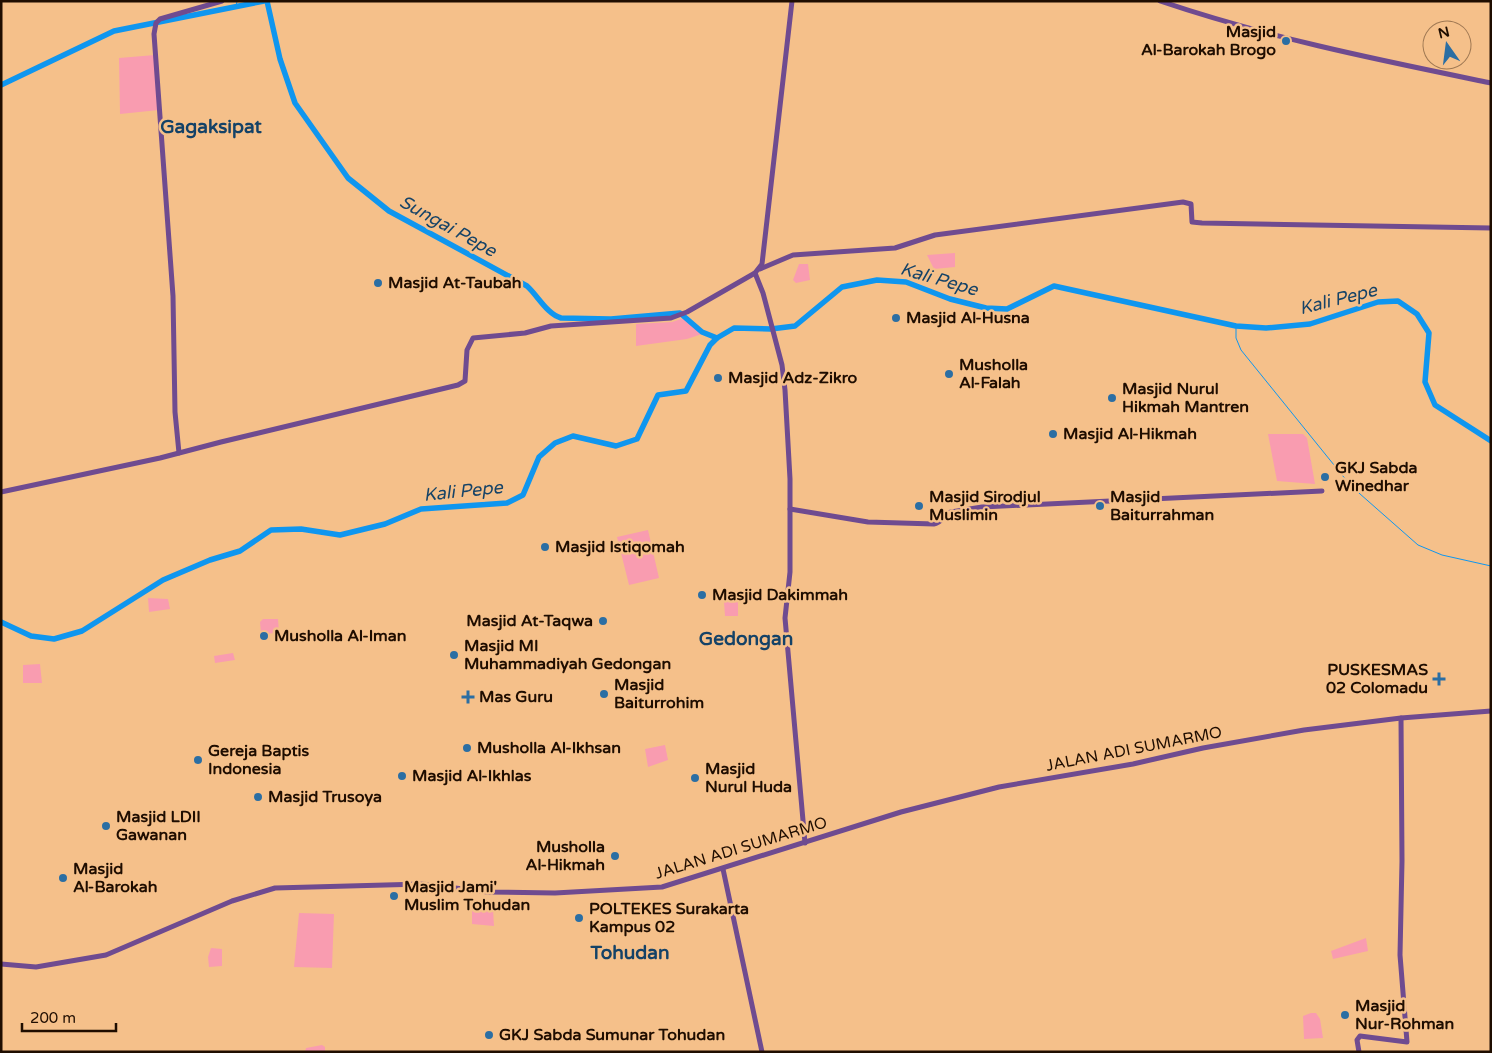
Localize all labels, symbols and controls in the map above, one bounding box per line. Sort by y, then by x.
north arrow [1422,20,1472,70]
place label: Masjid Al-Barokah Brogo [1141,22,1276,60]
text: N [1436,23,1451,42]
marker: Masjid Al-Barokah Brogo [1280,35,1292,47]
district label: Gagaksipat [160,116,263,139]
water label: Sungai Pepe [396,190,501,262]
water label: Kali Pepe [898,257,981,301]
place label: Masjid At-Taubah [388,273,522,293]
marker: Masjid At-Taubah [372,277,384,289]
water label: Kali Pepe [1297,279,1380,319]
place label: Masjid Al-Husna [906,308,1030,328]
marker: Masjid Al-Husna [890,312,902,324]
place label: Musholla Al-Falah [959,355,1028,393]
place label: Masjid Adz-Zikro [728,368,858,388]
marker: Musholla Al-Falah [943,368,955,380]
marker: Masjid Adz-Zikro [712,372,724,384]
place label: Masjid Nurul Hikmah Mantren [1122,379,1249,417]
marker: Masjid Nurul Hikmah Mantren [1106,392,1118,404]
place label: Masjid Al-Hikmah [1063,424,1197,444]
marker: Masjid Al-Hikmah [1047,428,1059,440]
place label: GKJ Sabda Winedhar [1335,458,1417,496]
marker: GKJ Sabda Winedhar [1319,471,1331,483]
water label: Kali Pepe [422,476,504,506]
place label: Masjid Sirodjul Muslimin [929,487,1041,525]
place label: Masjid Baiturrahman [1110,487,1214,525]
marker: Masjid Sirodjul Muslimin [913,500,925,512]
marker: Masjid Baiturrahman [1094,500,1106,512]
place label: Masjid Istiqomah [555,537,685,557]
marker: Masjid Istiqomah [539,541,551,553]
place label: Masjid Dakimmah [712,585,848,605]
marker: Masjid Dakimmah [696,589,708,601]
place label: Masjid At-Taqwa [466,611,593,631]
marker: Masjid At-Taqwa [597,615,609,627]
place label: Musholla Al-Iman [274,626,406,646]
district label: Gedongan [699,628,793,651]
marker: Musholla Al-Iman [258,630,270,642]
place label: Masjid MI Muhammadiyah Gedongan [464,636,671,674]
marker: Masjid MI Muhammadiyah Gedongan [448,649,460,661]
place label: PUSKESMAS 02 Colomadu [1326,660,1428,698]
marker: PUSKESMAS 02 Colomadu [1432,672,1446,686]
place label: Masjid Baiturrohim [614,675,704,713]
place label: Mas Guru [479,687,553,707]
marker: Masjid Baiturrohim [598,688,610,700]
marker: Mas Guru [461,690,475,704]
street label: JALAN ADI SUMARMO [1044,722,1224,776]
place label: Musholla Al-Ikhsan [477,738,621,758]
place label: Gereja Baptis Indonesia [208,741,310,779]
marker: Musholla Al-Ikhsan [461,742,473,754]
marker: Gereja Baptis Indonesia [192,754,204,766]
place label: Masjid Nurul Huda [705,759,792,797]
place label: Masjid Al-Ikhlas [412,766,532,786]
marker: Masjid Al-Ikhlas [396,770,408,782]
marker: Masjid Nurul Huda [689,772,701,784]
place label: Masjid Trusoya [268,787,382,807]
marker: Masjid Trusoya [252,791,264,803]
place label: Masjid LDII Gawanan [116,807,201,845]
street label: JALAN ADI SUMARMO [652,812,830,884]
marker: Masjid LDII Gawanan [100,820,112,832]
place label: Musholla Al-Hikmah [526,837,605,875]
marker: Musholla Al-Hikmah [609,850,621,862]
place label: Masjid Al-Barokah [73,859,157,897]
marker: Masjid Al-Barokah [57,872,69,884]
place label: Masjid Jami' Muslim Tohudan [404,877,530,915]
marker: Masjid Jami' Muslim Tohudan [388,890,400,902]
place label: POLTEKES Surakarta Kampus 02 [589,899,749,937]
marker: POLTEKES Surakarta Kampus 02 [573,912,585,924]
district label: Tohudan [589,942,670,964]
place label: Masjid Nur-Rohman [1355,996,1454,1034]
scale bar [22,1000,116,1032]
text: 200 m [30,1009,76,1027]
marker: Masjid Nur-Rohman [1339,1009,1351,1021]
place label: GKJ Sabda Sumunar Tohudan [499,1025,725,1045]
marker: GKJ Sabda Sumunar Tohudan [483,1029,495,1041]

